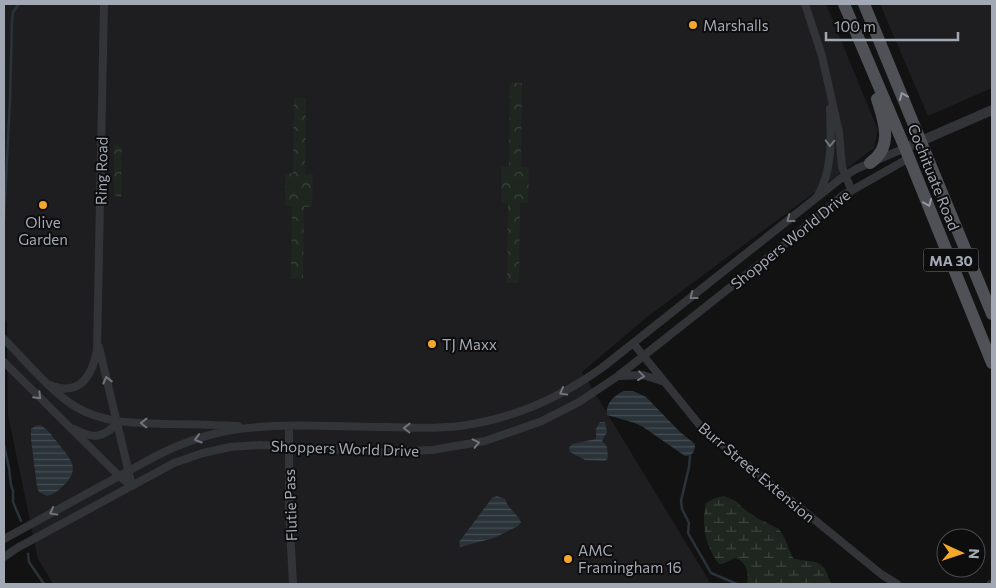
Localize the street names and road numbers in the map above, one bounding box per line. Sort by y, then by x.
street label: Cochituate Road [904,121,964,233]
street label: Ring Road [91,137,111,205]
street label: Shoppers World Drive [727,185,853,293]
road number: MA 30 [924,248,978,272]
street label: Burr Street Extension [695,418,819,526]
street label: Shoppers World Drive [271,436,419,460]
street label: Flutie Pass [280,468,300,542]

